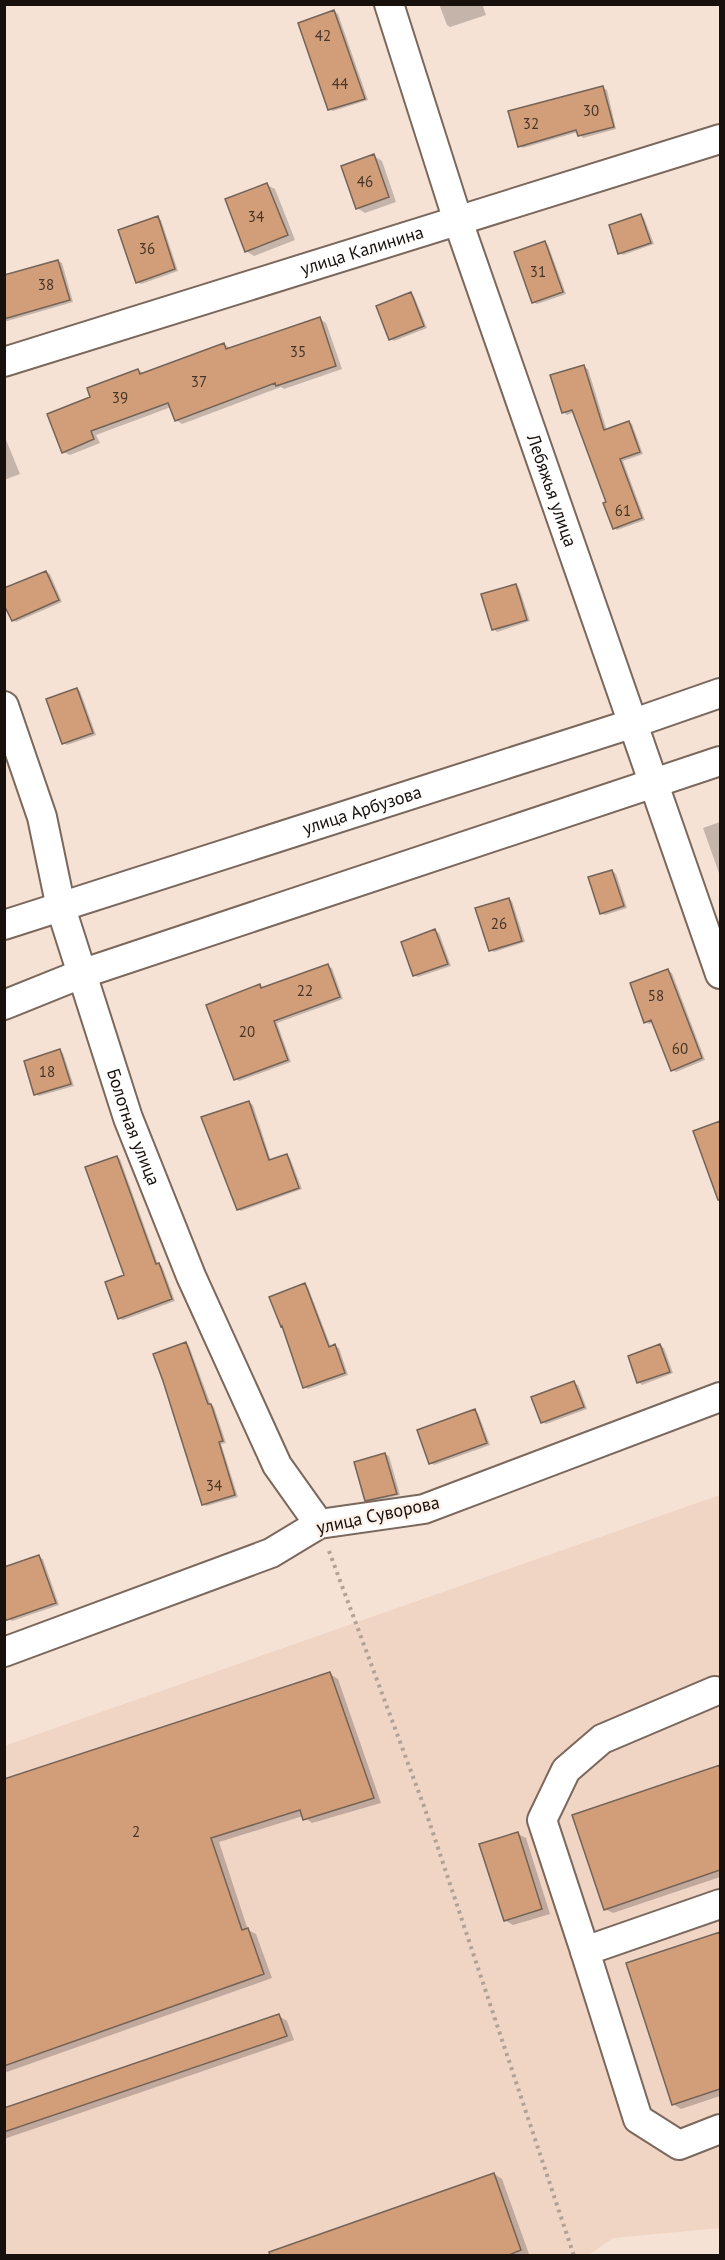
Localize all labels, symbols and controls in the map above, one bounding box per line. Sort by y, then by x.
house number: 42 [315,26,331,45]
house number: 44 [332,74,348,93]
house number: 30 [583,101,599,120]
house number: 32 [523,114,539,133]
house number: 46 [357,172,373,191]
house number: 34 [248,207,264,226]
street label: улица Калинина [298,220,426,280]
house number: 36 [139,239,155,258]
house number: 31 [530,262,546,281]
house number: 38 [38,275,54,294]
house number: 35 [290,342,306,361]
house number: 37 [191,372,207,391]
house number: 39 [112,388,128,407]
street label: Лебяжья улица [522,430,582,550]
house number: 61 [615,501,631,520]
street label: улица Арбузова [299,780,424,840]
house number: 26 [491,914,507,933]
house number: 22 [297,981,313,1000]
house number: 58 [648,986,664,1005]
house number: 20 [239,1022,255,1041]
house number: 60 [672,1039,688,1058]
house number: 18 [39,1062,55,1081]
street label: Болотная улица [102,1066,166,1189]
house number: 34 [206,1476,222,1495]
street label: улица Суворова [314,1490,441,1539]
house number: 2 [132,1822,140,1841]

